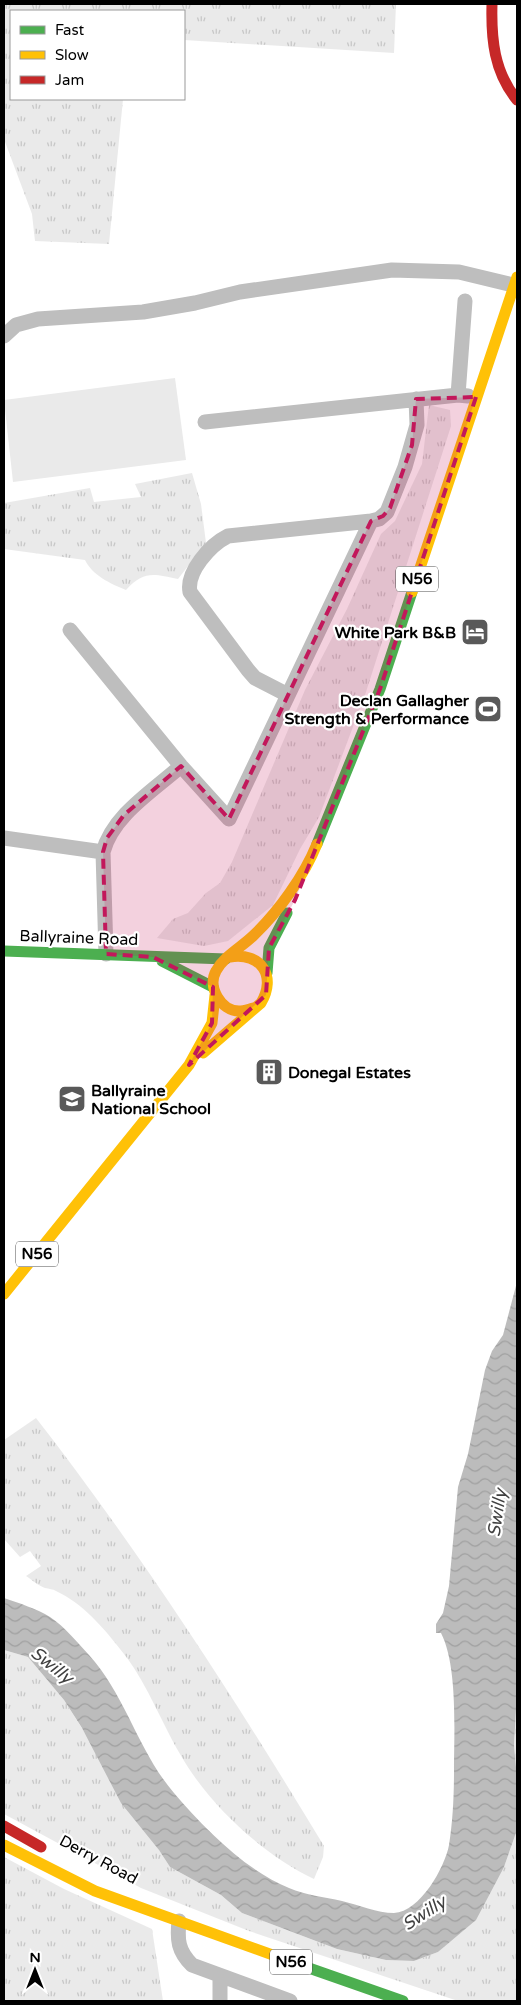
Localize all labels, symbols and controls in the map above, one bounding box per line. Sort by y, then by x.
legend [10,10,185,100]
text: Fast [55,21,85,39]
text: Slow [55,46,89,64]
text: Jam [55,71,84,89]
road number: N56 [396,566,438,592]
hotel icon: White Park B&B [460,617,490,647]
place label: White Park B&B [335,623,456,643]
place label: Declan Gallagher Strength & Performance [285,691,470,729]
sports icon: Declan Gallagher Strength & Performance [473,694,503,724]
street label: Ballyraine Road [19,926,139,950]
building icon: Donegal Estates [254,1057,284,1087]
place label: Donegal Estates [288,1063,411,1083]
place label: Ballyraine National School [91,1081,211,1119]
school or university icon: Ballyraine National School [57,1084,87,1114]
road number: N56 [16,1242,58,1266]
water label: Swilly [483,1485,512,1538]
water label: Swilly [26,1642,79,1690]
street label: Derry Road [56,1831,141,1889]
water label: Swilly [398,1889,452,1935]
north arrow [10,1945,60,1995]
text: N [29,1949,41,1966]
road number: N56 [270,1950,312,1974]

